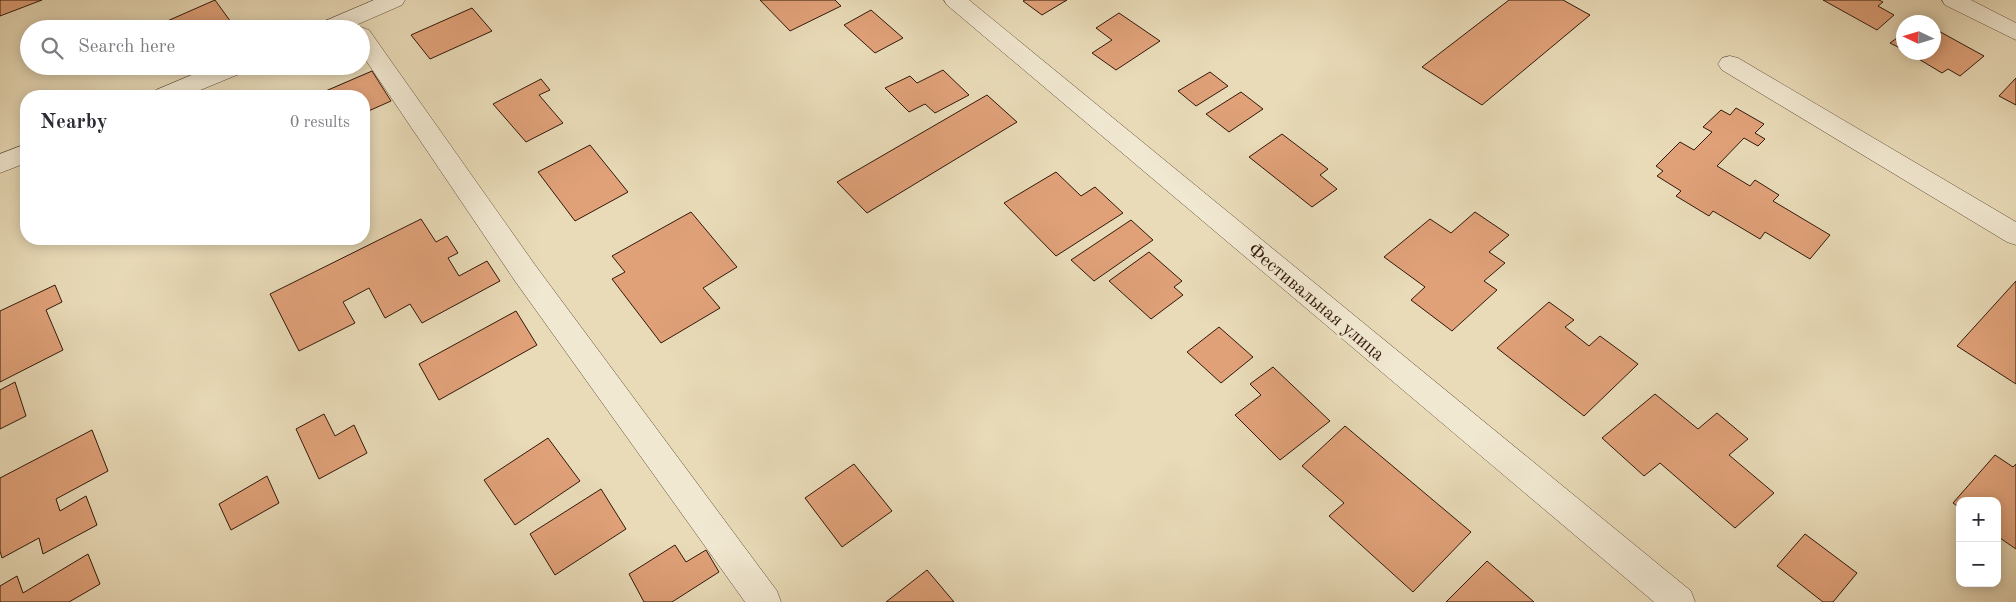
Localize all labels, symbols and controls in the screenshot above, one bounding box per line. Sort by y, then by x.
north arrow [1896,15,1941,60]
search box [20,20,370,75]
icon: search [38,34,66,62]
text: Search here [78,38,175,57]
text: Nearby [40,112,108,133]
text: 0 results [290,115,350,131]
street label: Фестивальная улица [1244,240,1388,366]
map controls [1956,497,2001,587]
button: + [1956,497,2001,542]
button: − [1956,542,2001,587]

